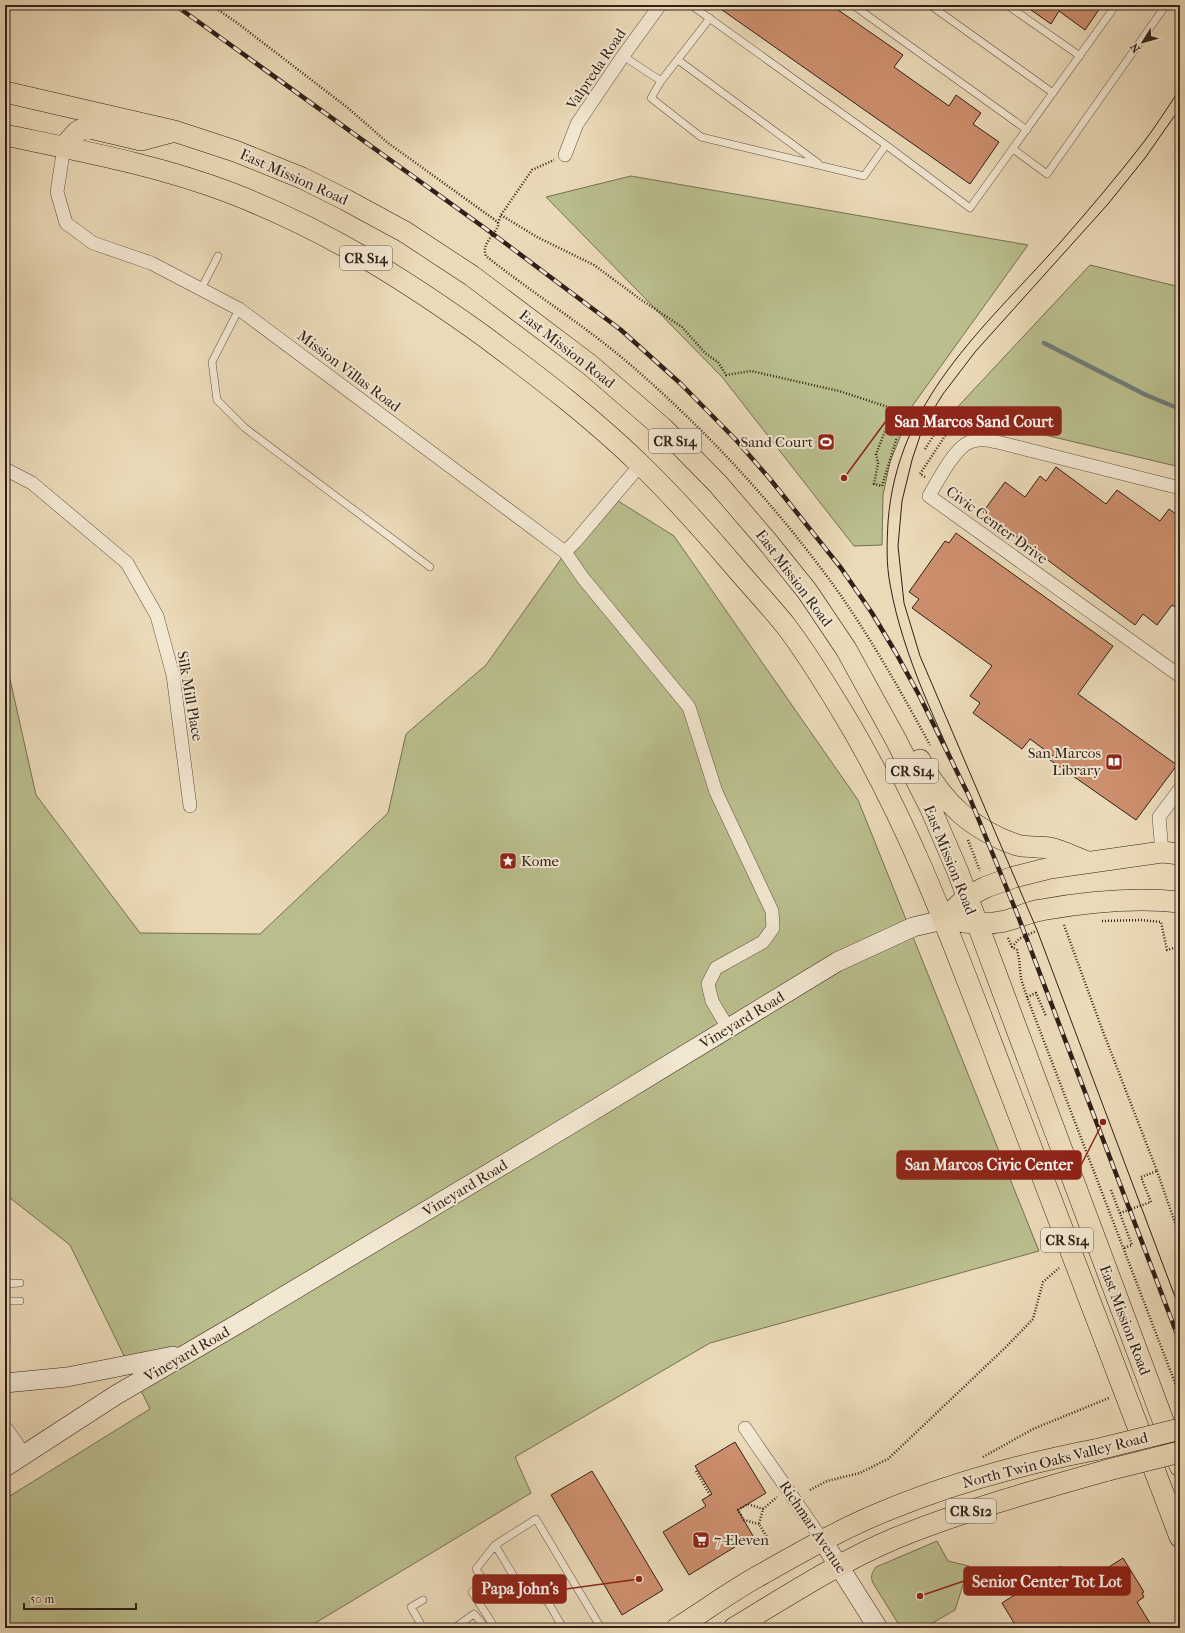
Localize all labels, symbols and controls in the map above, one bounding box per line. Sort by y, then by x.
north arrow [1123,22,1163,62]
street label: Valpreda Road [562,25,630,114]
text: N [1127,40,1143,55]
street label: East Mission Road [237,145,352,209]
road number: CR S14 [340,246,392,270]
street label: East Mission Road [516,306,619,392]
street label: Mission Villas Road [294,326,405,416]
callout: San Marcos Sand Court [886,407,1061,435]
text: San Marcos Sand Court [894,412,1054,431]
road number: CR S14 [649,429,701,453]
sports icon: Sand Court [816,432,836,452]
place label: Sand Court [740,433,814,451]
street label: Civic Center Drive [943,482,1052,568]
street label: East Mission Road [752,526,837,631]
street label: Silk Mill Place [173,650,207,743]
place label: San Marcos Library [1028,744,1102,779]
library icon: San Marcos Library [1104,752,1124,772]
road number: CR S14 [886,759,938,783]
street label: East Mission Road [920,803,980,918]
place icon: Kome [498,851,518,871]
place label: Kome [521,852,560,870]
street label: Vineyard Road [695,987,788,1053]
callout: San Marcos Civic Center [897,1151,1081,1179]
street label: Vineyard Road [418,1155,511,1221]
text: San Marcos Civic Center [905,1155,1074,1174]
road number: CR S14 [1041,1228,1093,1252]
street label: East Mission Road [1096,1262,1155,1378]
street label: Vineyard Road [140,1322,234,1386]
street label: North Twin Oaks Valley Road [960,1428,1150,1492]
street label: Richmar Avenue [775,1477,851,1577]
road number: CR S12 [946,1499,996,1523]
supermarket icon: 7-Eleven [691,1530,711,1550]
place label: 7-Eleven [714,1531,769,1549]
callout: Senior Center Tot Lot [964,1567,1130,1595]
text: Senior Center Tot Lot [972,1572,1122,1591]
callout: Papa John's [473,1575,566,1603]
text: Papa John's [481,1579,559,1599]
scale bar [24,1585,136,1611]
text: 50 m [30,1592,54,1606]

